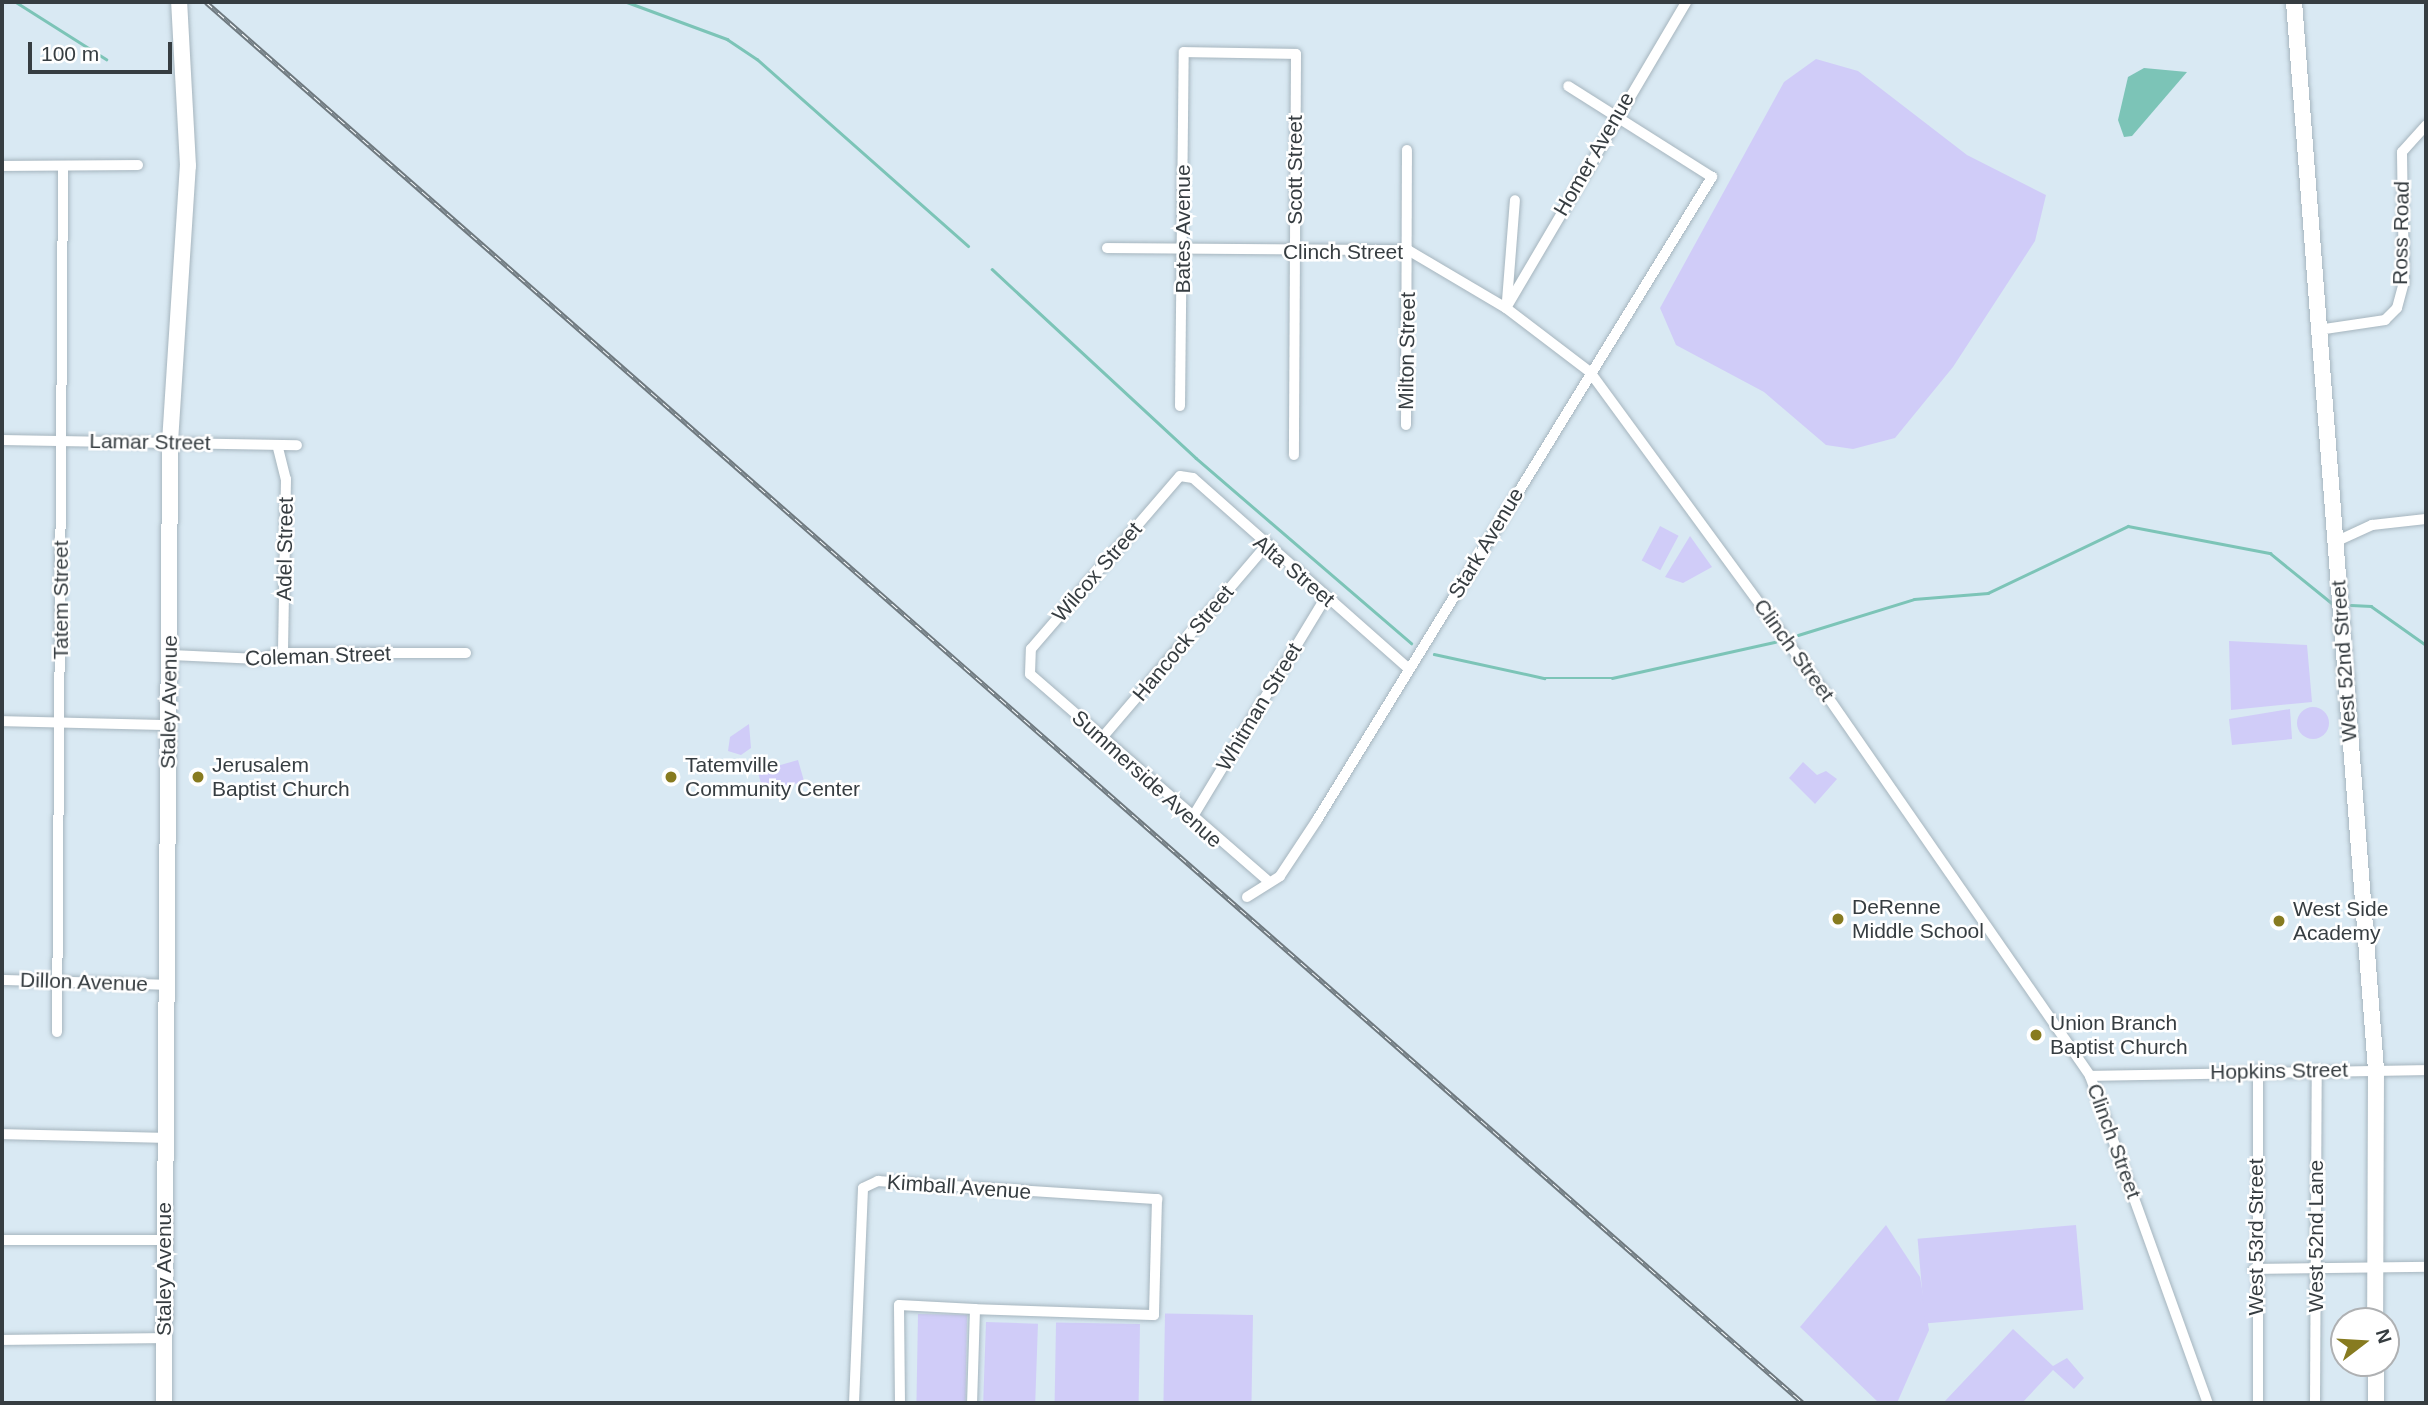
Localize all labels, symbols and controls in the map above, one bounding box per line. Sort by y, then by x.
scale bar [32,28,175,72]
text: 100 m [41,42,99,65]
street label: Homer Avenue [1548,87,1640,221]
street label: Scott Street [1282,115,1308,225]
street label: Bates Avenue [1170,164,1196,294]
street label: Ross Road [2387,181,2415,285]
street label: Clinch Street [1283,239,1403,265]
street label: Milton Street [1393,292,1421,410]
street label: Lamar Street [89,428,211,456]
street label: Stark Avenue [1443,483,1529,603]
street label: Adel Street [271,497,299,601]
street label: Wilcox Street [1047,517,1147,627]
street label: Alta Street [1248,530,1340,612]
street label: Tatem Street [48,540,74,660]
street label: West 52nd Street [2326,579,2362,743]
street label: Hancock Street [1127,580,1239,706]
street label: Clinch Street [1748,594,1840,706]
street label: Staley Avenue [155,634,183,770]
street label: Whitman Street [1211,638,1307,776]
street label: Coleman Street [245,641,391,671]
street label: Summerside Avenue [1066,705,1228,853]
place label: Jerusalem Baptist Church [212,752,350,802]
place label: Tatemville Community Center [685,752,860,802]
marker: Jerusalem Baptist Church [190,769,206,785]
marker: Tatemville Community Center [663,769,679,785]
place label: DeRenne Middle School [1852,894,1984,944]
place label: West Side Academy [2293,896,2388,946]
marker: DeRenne Middle School [1830,911,1846,927]
marker: West Side Academy [2271,913,2287,929]
street label: Dillon Avenue [19,967,149,997]
place label: Union Branch Baptist Church [2050,1010,2188,1060]
marker: Union Branch Baptist Church [2028,1027,2044,1043]
street label: Hopkins Street [2210,1057,2348,1085]
street label: Clinch Street [2082,1080,2146,1202]
street label: West 53rd Street [2243,1158,2269,1316]
street label: West 52nd Lane [2303,1160,2329,1312]
street label: Kimball Avenue [886,1169,1032,1205]
street label: Staley Avenue [151,1201,177,1337]
north arrow [2330,1307,2400,1377]
text: N [2372,1327,2396,1346]

